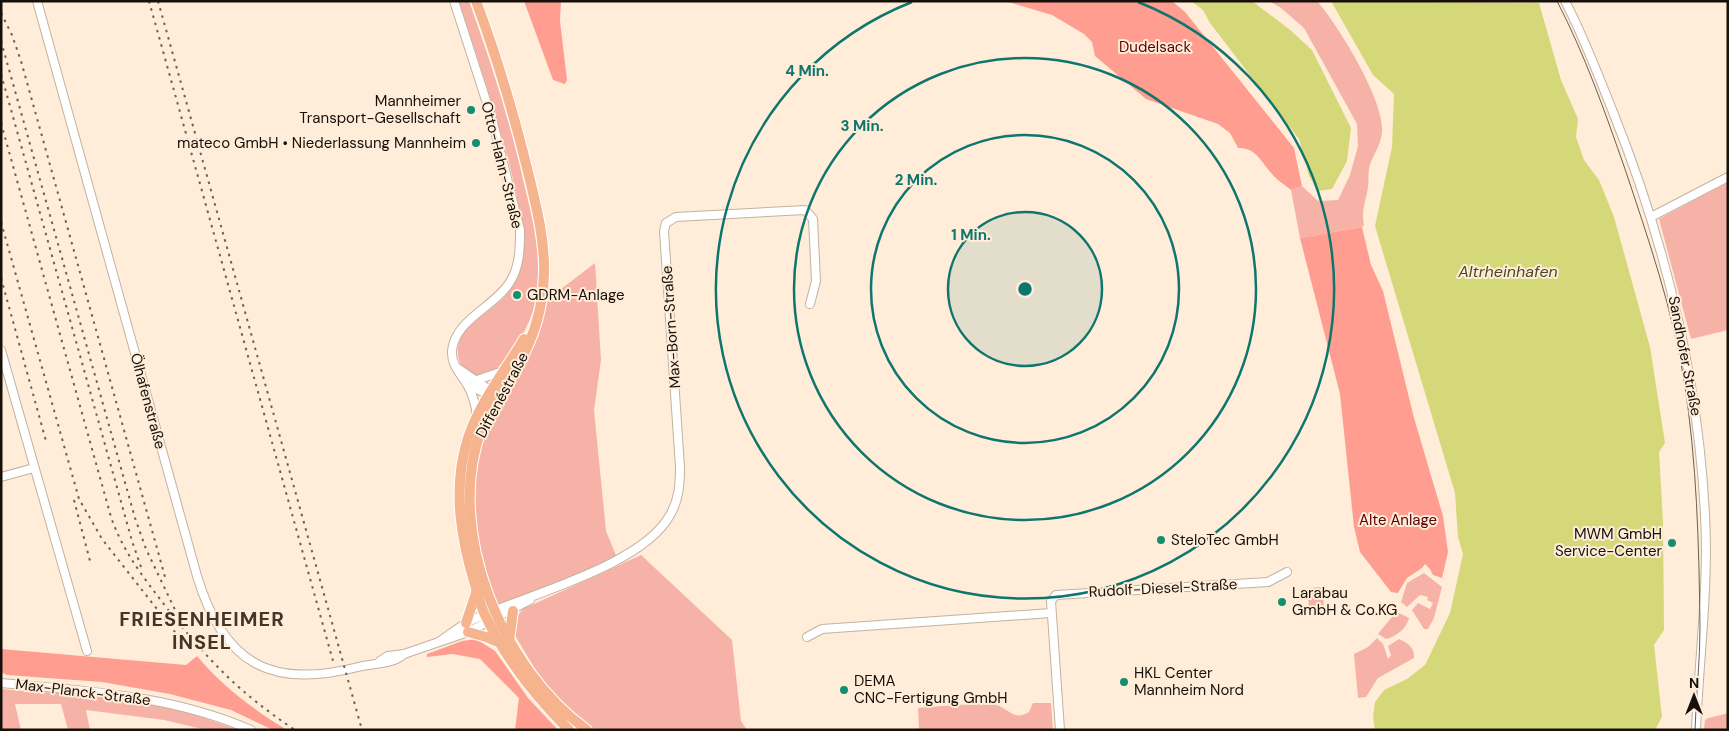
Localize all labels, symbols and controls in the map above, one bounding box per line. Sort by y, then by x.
park label: Dudelsack [1119,37,1191,57]
text: 4 Min. [785,61,829,81]
place label: Mannheimer Transport-Gesellschaft [299,91,461,128]
street label: Otto-Hahn-Straße [477,99,527,231]
marker: Mannheimer Transport-Gesellschaft [465,104,477,116]
text: 3 Min. [840,116,884,136]
place label: mateco GmbH • Niederlassung Mannheim [177,133,466,153]
marker: mateco GmbH • Niederlassung Mannheim [470,137,482,149]
text: 2 Min. [895,170,938,190]
text: 1 Min. [951,225,991,245]
water label: Altrheinhafen [1457,261,1558,282]
street label: Max-Born-Straße [657,265,685,389]
centre of rings [1016,280,1034,298]
place label: GDRM-Anlage [527,285,625,305]
marker: GDRM-Anlage [511,289,523,301]
street label: Sandhofer Straße [1664,294,1706,418]
street label: Diffenéstraße [471,349,533,441]
street label: Ölhafenstraße [126,351,170,451]
park label: Alte Anlage [1359,510,1437,530]
place label: MWM GmbH Service-Center [1555,524,1662,561]
place label: SteloTec GmbH [1171,530,1279,550]
marker: SteloTec GmbH [1155,534,1167,546]
marker: MWM GmbH Service-Center [1666,537,1678,549]
street label: Rudolf-Diesel-Straße [1088,574,1238,602]
place label: Larabau GmbH & Co.KG [1292,583,1397,620]
marker: Larabau GmbH & Co.KG [1276,596,1288,608]
district label: FRIESENHEIMER INSEL [119,606,285,655]
place label: HKL Center Mannheim Nord [1134,663,1244,700]
place label: DEMA CNC-Fertigung GmbH [854,671,1008,708]
north arrow [1669,671,1719,721]
street label: Max-Planck-Straße [14,674,152,710]
text: N [1689,674,1699,692]
marker: HKL Center Mannheim Nord [1118,676,1130,688]
marker: DEMA CNC-Fertigung GmbH [838,684,850,696]

